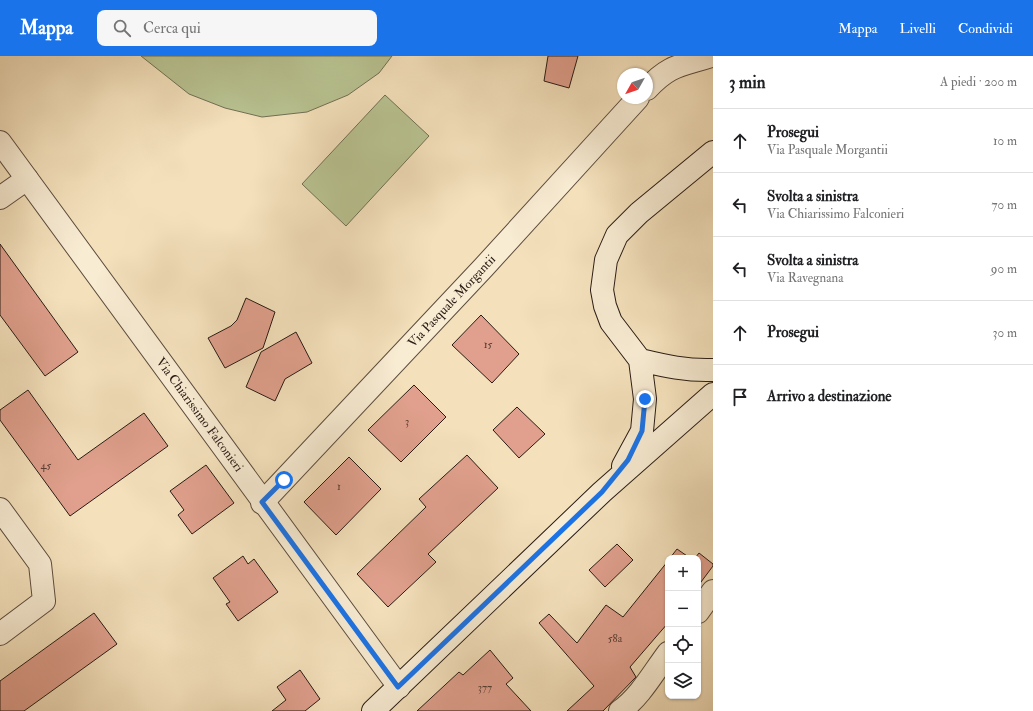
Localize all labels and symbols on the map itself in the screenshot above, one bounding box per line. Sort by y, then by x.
north arrow [617,68,653,104]
street label: Via Pasquale Morgantii [404,251,499,351]
house number: 15 [484,338,493,351]
street label: Via Chiarissimo Falconieri [153,355,247,475]
route end [636,390,654,408]
house number: 3 [405,415,409,428]
house number: 45 [41,459,52,472]
route start [275,471,293,489]
house number: 1 [337,480,341,493]
house number: 58a [608,632,623,645]
house number: 377 [478,681,492,694]

